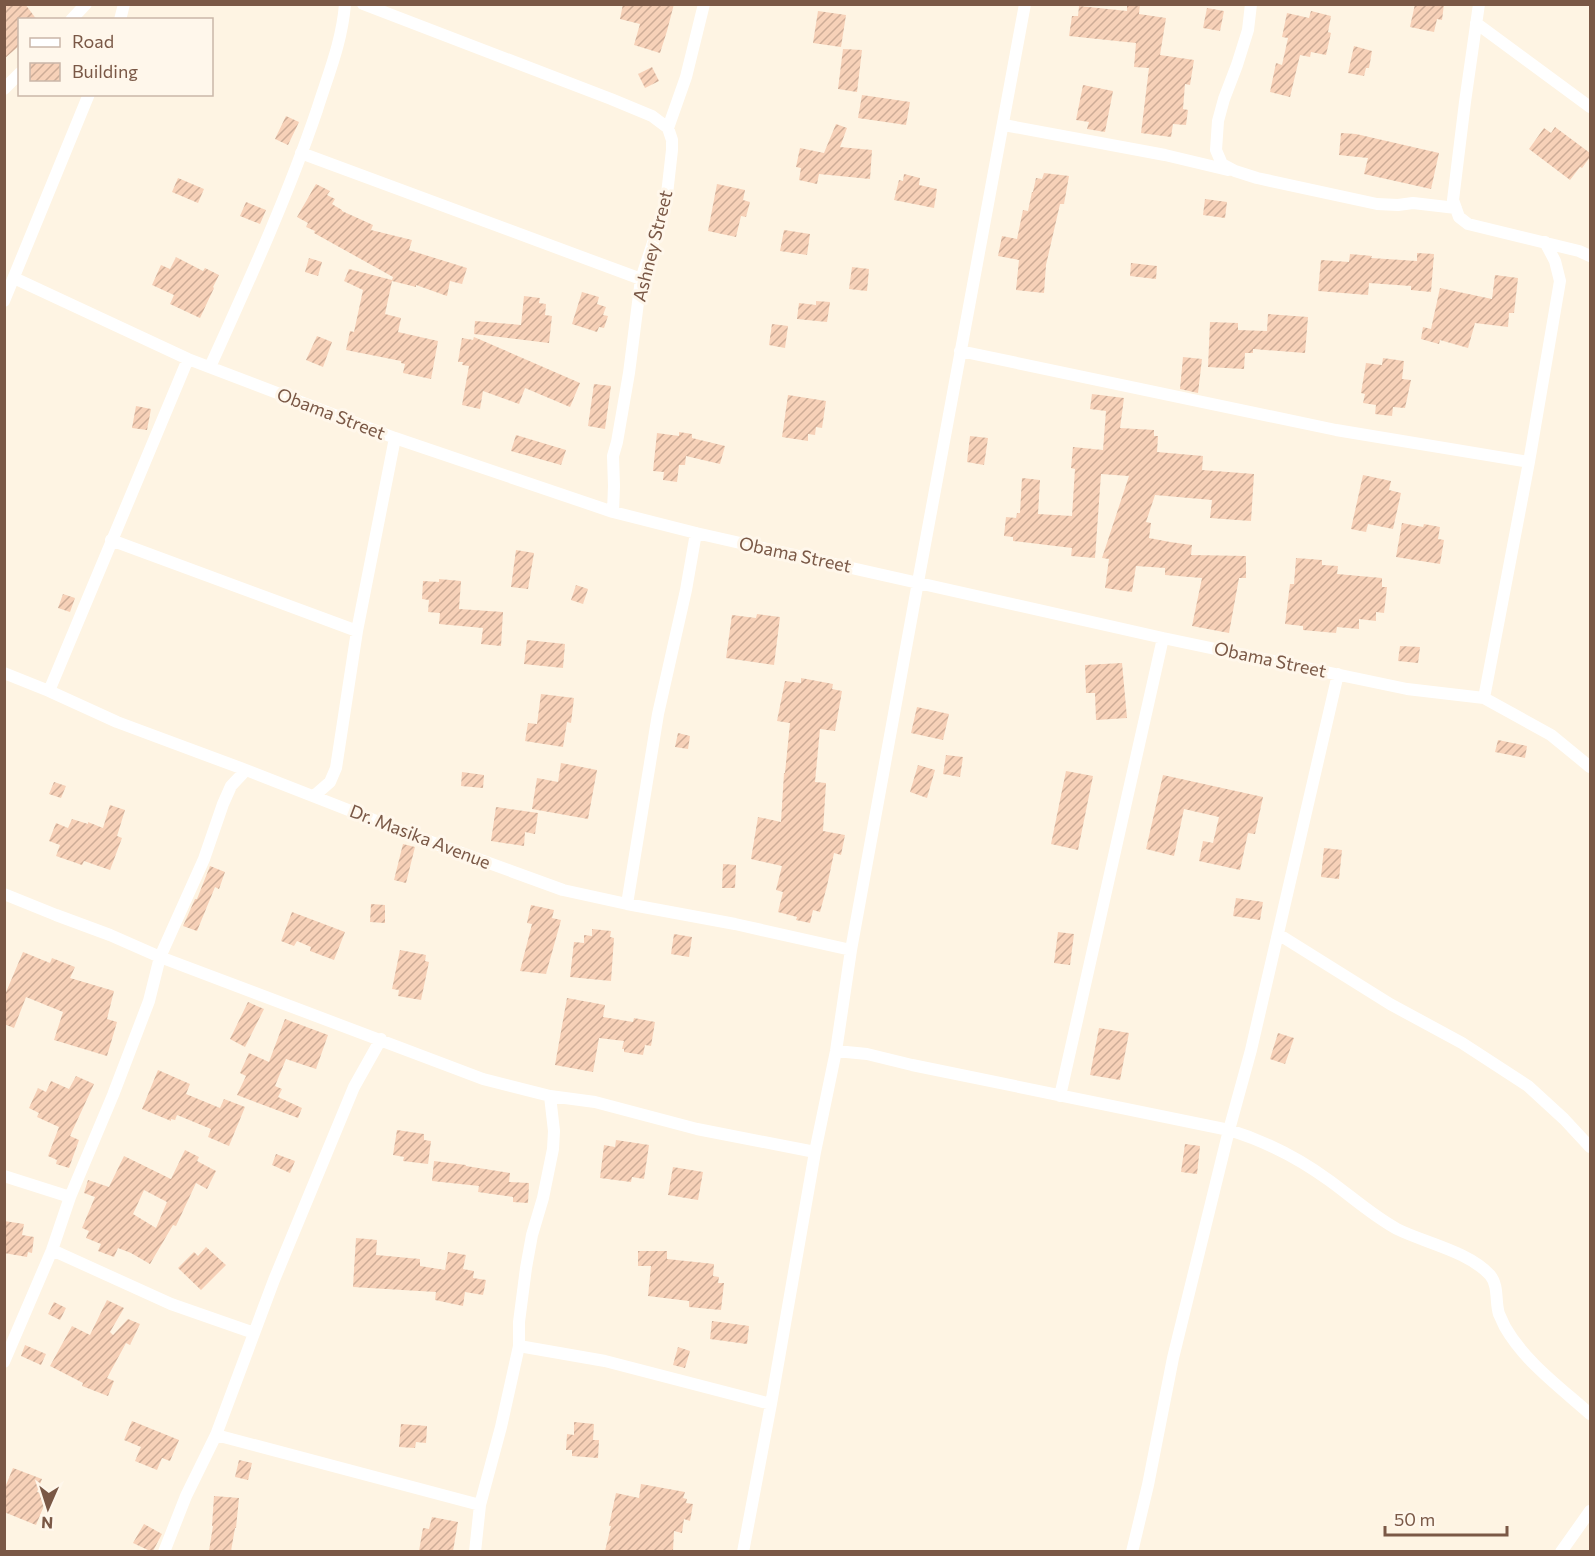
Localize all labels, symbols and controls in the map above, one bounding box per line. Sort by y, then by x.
legend [18,18,213,96]
text: Road [72,30,114,52]
text: Building [72,60,138,82]
street label: Ashney Street [628,188,677,304]
street label: Obama Street [274,382,389,444]
street label: Obama Street [737,531,853,577]
street label: Obama Street [1212,636,1328,682]
street label: Dr. Masika Avenue [347,799,494,873]
north arrow [18,1478,78,1538]
scale bar [1385,1499,1506,1537]
text: 50 m [1394,1508,1435,1530]
text: N [41,1514,54,1533]

